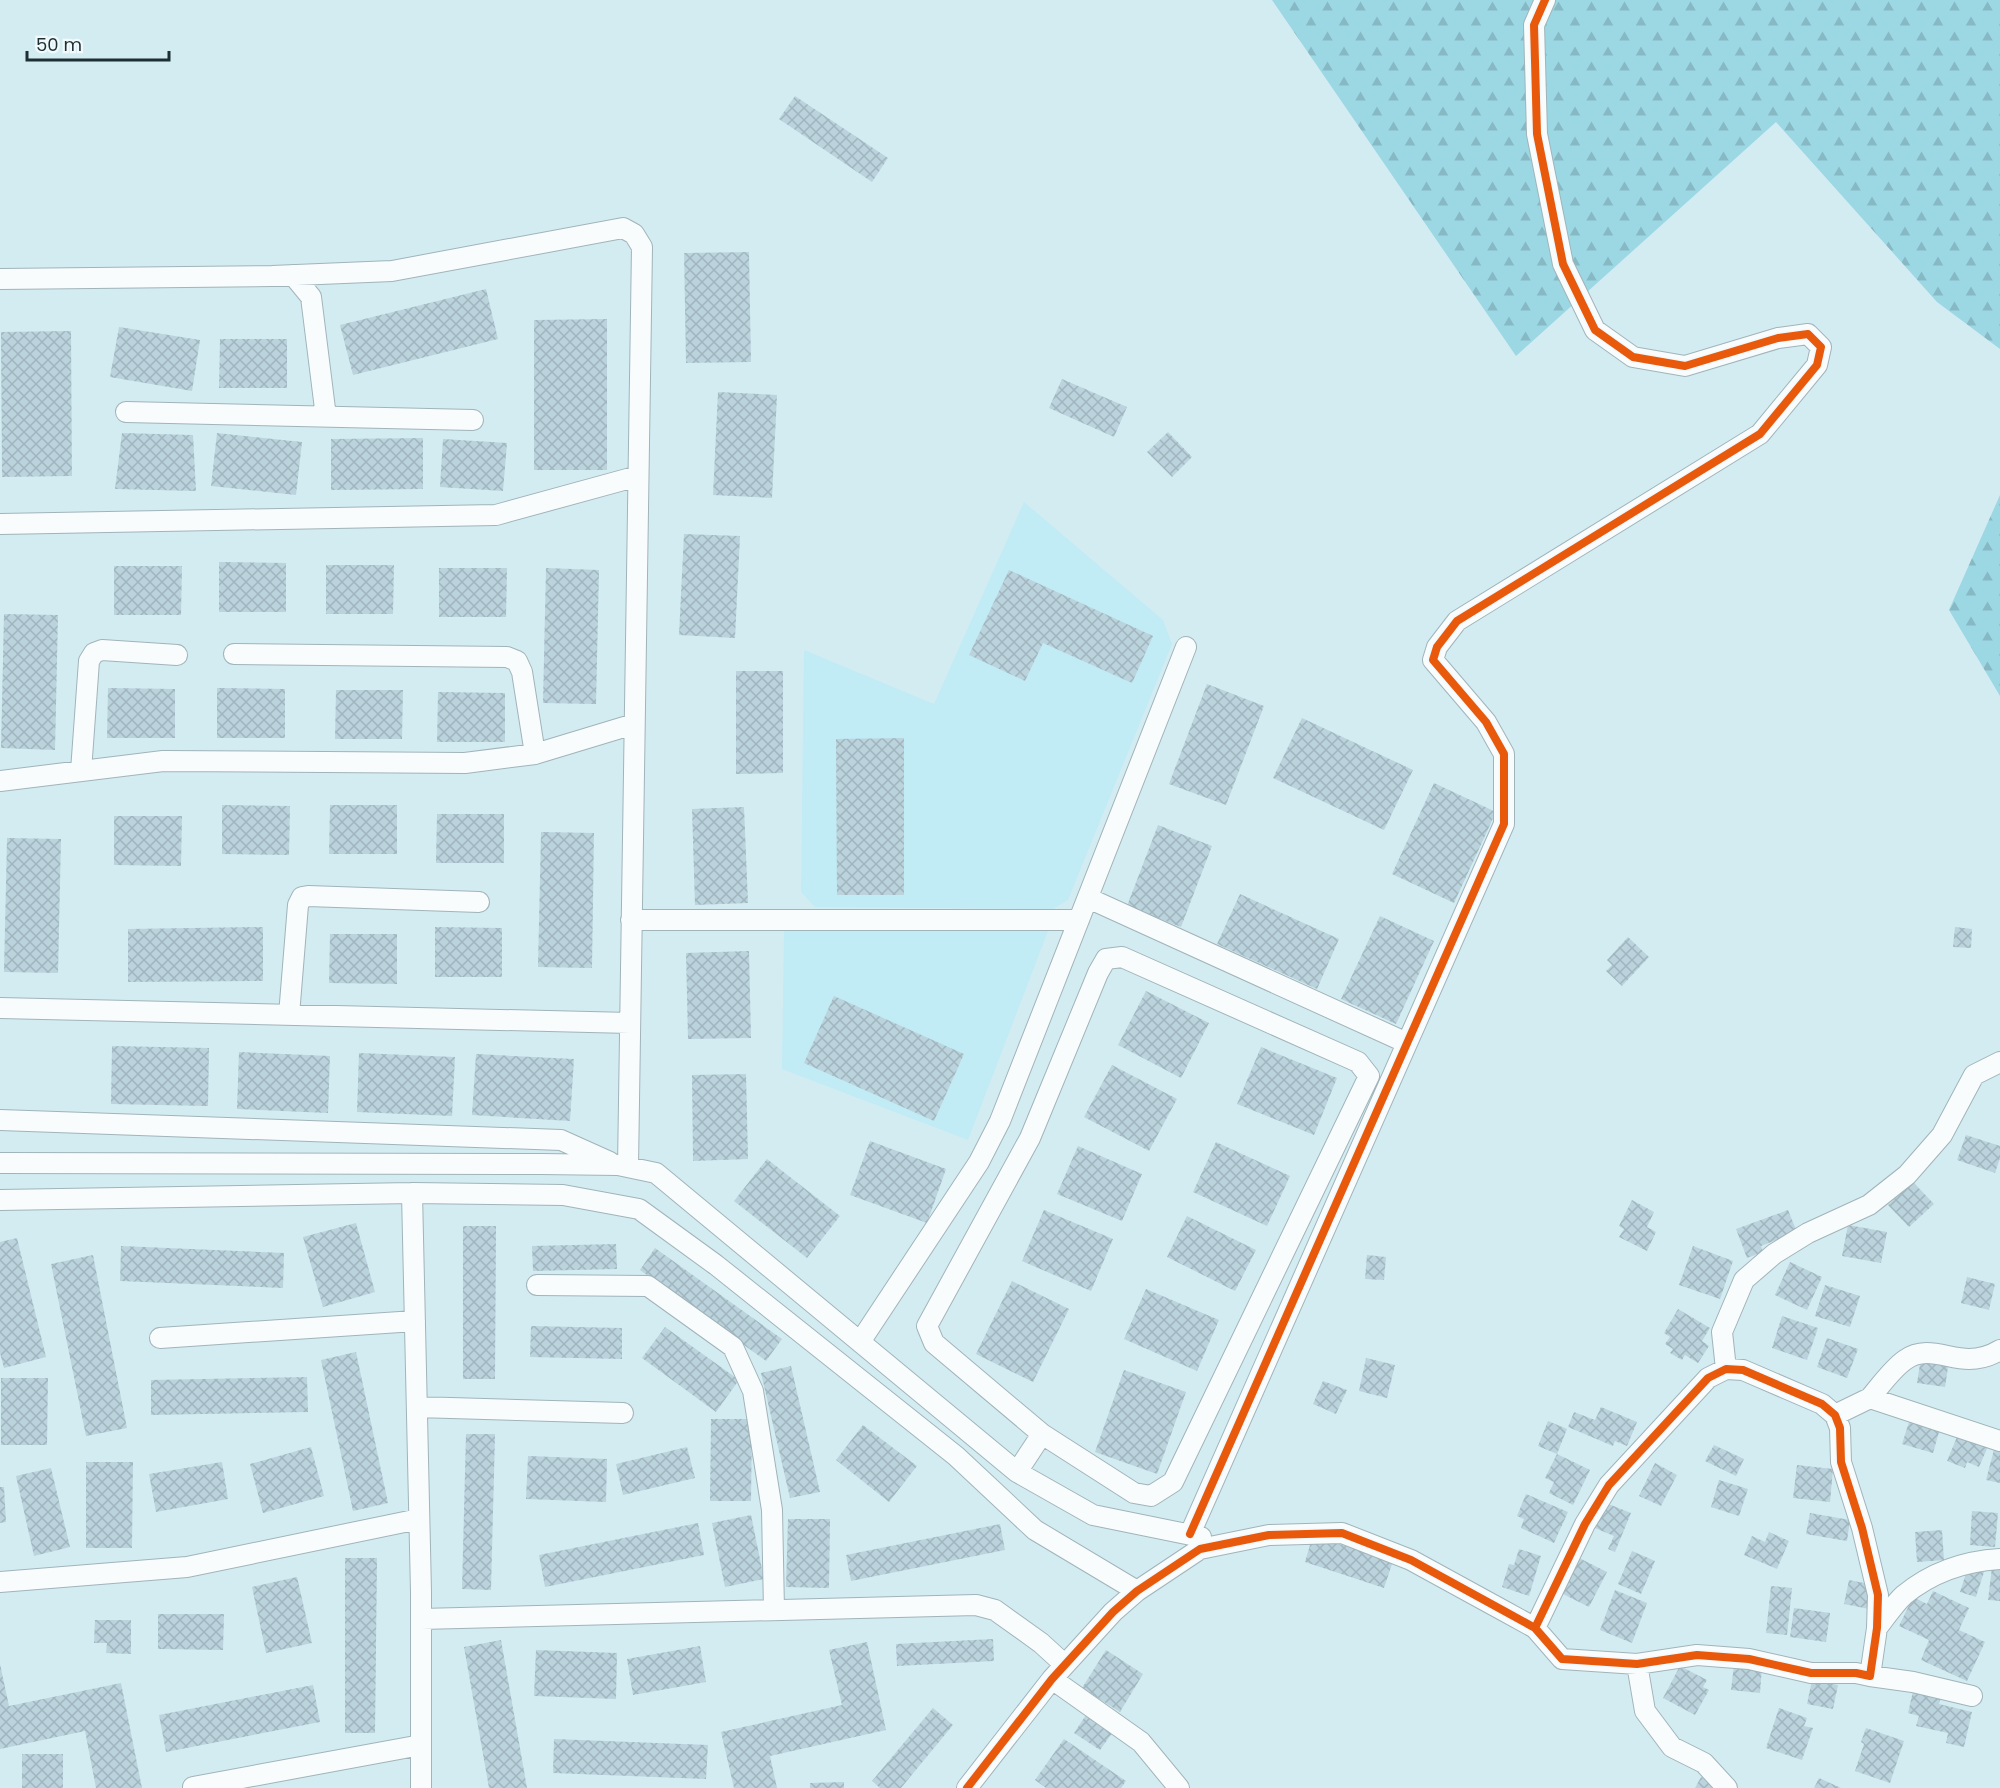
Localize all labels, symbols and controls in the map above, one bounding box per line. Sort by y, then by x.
scale bar [27,24,170,62]
text: 50 m [36,32,82,57]

